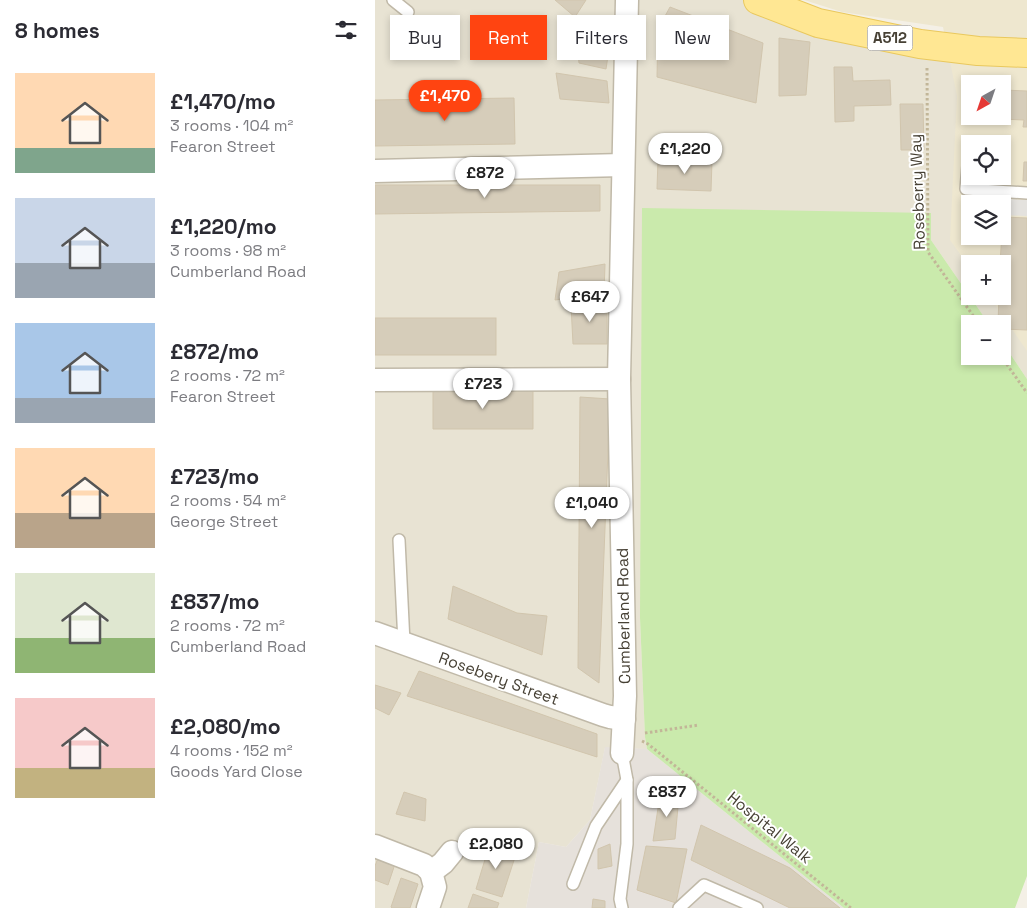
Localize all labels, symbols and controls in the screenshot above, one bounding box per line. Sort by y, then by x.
chip: Buy [390,15,460,60]
chip: Rent [470,15,547,60]
chip: Filters [557,15,646,60]
chip: New [656,15,729,60]
icon: filters [332,16,360,44]
text: 8 homes [15,17,100,44]
road number: A512 [867,26,913,50]
north arrow [961,75,1011,125]
map controls [961,75,1011,365]
pin: £1,470 [404,80,486,122]
text: £1,470 [420,85,470,106]
text: £1,470/mo [170,88,276,115]
icon: home [55,93,115,153]
text: 3 rooms · 104 m² [170,115,293,136]
pin: £1,220 [644,132,726,175]
street label: Roseberry Way [905,134,930,250]
button: locate [961,135,1011,185]
text: Fearon Street [170,136,276,157]
text: £1,220 [659,138,711,159]
pin: £872 [455,156,515,199]
text: £872 [466,162,504,183]
button: layers [961,195,1011,245]
text: £1,220/mo [170,213,277,240]
icon: home [55,218,115,278]
text: 3 rooms · 98 m² [170,240,286,261]
button: + [961,255,1011,305]
text: Cumberland Road [170,261,306,282]
pin: £647 [560,280,620,323]
text: £647 [571,286,609,307]
button: − [961,315,1011,365]
text: £872/mo [170,338,259,365]
icon: home [55,343,115,403]
text: 2 rooms · 72 m² [170,365,285,386]
pin: £723 [453,368,513,410]
text: £723 [464,373,502,394]
text: Fearon Street [170,386,276,407]
text: £723/mo [170,463,259,490]
icon: home [55,468,115,528]
pin: £1,040 [551,486,633,529]
text: 2 rooms · 54 m² [170,490,286,511]
text: £1,040 [566,492,618,513]
text: George Street [170,511,278,532]
street label: Cumberland Road [612,548,635,684]
text: £837/mo [170,588,259,615]
icon: home [55,593,115,653]
text: 2 rooms · 72 m² [170,615,285,636]
text: Cumberland Road [170,636,306,657]
street label: Rosebery Street [436,647,562,710]
text: £2,080/mo [170,713,281,740]
icon: home [55,718,115,778]
text: 4 rooms · 152 m² [170,740,293,761]
text: Goods Yard Close [170,761,303,782]
pin: £837 [637,776,697,818]
text: £837 [648,781,686,802]
street label: Hospital Walk [723,787,817,868]
pin: £2,080 [455,828,537,870]
text: £2,080 [469,833,523,854]

